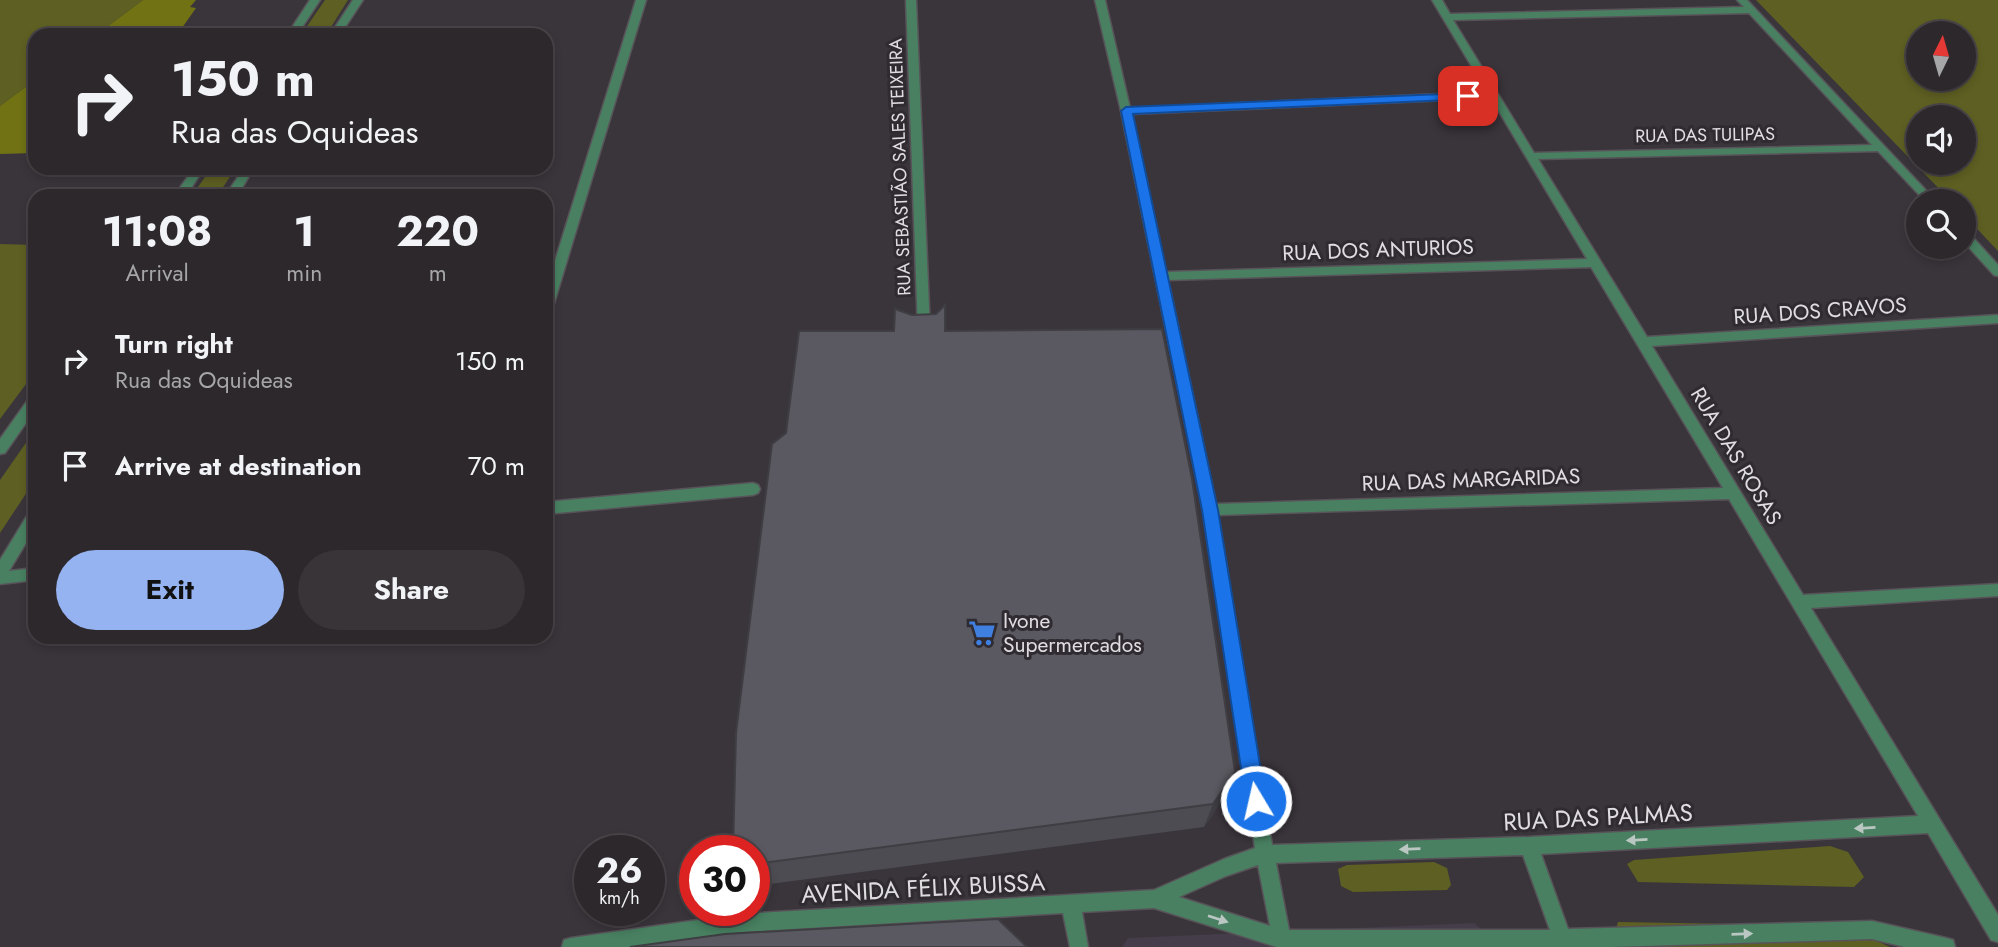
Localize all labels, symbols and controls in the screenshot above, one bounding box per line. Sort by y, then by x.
north arrow [1906,21,1976,91]
map controls [1906,21,1976,259]
street label: RUA SEBASTIÃO SALES TEIXEIRA [883,38,917,296]
text: 150 m [171,44,315,114]
icon: right [56,56,147,147]
pin [1438,66,1498,126]
icon: arrive [1449,77,1487,115]
button: sound [1906,105,1976,175]
text: Rua das Oquideas [171,109,419,155]
street label: RUA DAS TULIPAS [1635,121,1775,149]
button: search [1906,189,1976,259]
text: 11:08 [102,201,212,262]
text: 1 [294,201,315,262]
text: 220 [396,201,479,262]
street label: RUA DOS ANTURIOS [1282,232,1474,268]
text: Arrival [125,256,189,290]
text: min [286,256,322,290]
text: m [429,256,447,290]
street label: RUA DOS CRAVOS [1733,290,1907,332]
text: Turn right [115,325,233,363]
icon: right [56,342,94,380]
text: 150 m [455,342,525,380]
text: Rua das Oquideas [115,363,293,397]
street label: RUA DAS ROSAS [1683,382,1789,530]
icon: arrive [56,447,94,485]
text: Arrive at destination [115,447,362,485]
text: 70 m [468,447,525,485]
street label: RUA DAS MARGARIDAS [1361,461,1581,499]
button: Exit [56,550,284,630]
button: Share [298,550,525,630]
place label: Ivone Supermercados [1003,606,1142,660]
supermarket icon: Ivone Supermercados [967,618,997,648]
position arrow [1219,764,1293,838]
street label: RUA DAS PALMAS [1502,795,1694,839]
one-way arrow [1853,823,1875,834]
one-way arrow [1626,834,1648,845]
speed limit sign: 30 [679,835,770,926]
one-way arrow [1399,844,1421,855]
text: 26 [596,846,643,896]
street label: AVENIDA FÉLIX BUISSA [800,864,1046,912]
text: km/h [599,885,640,911]
one-way arrow [1208,914,1229,924]
one-way arrow [1731,928,1753,940]

